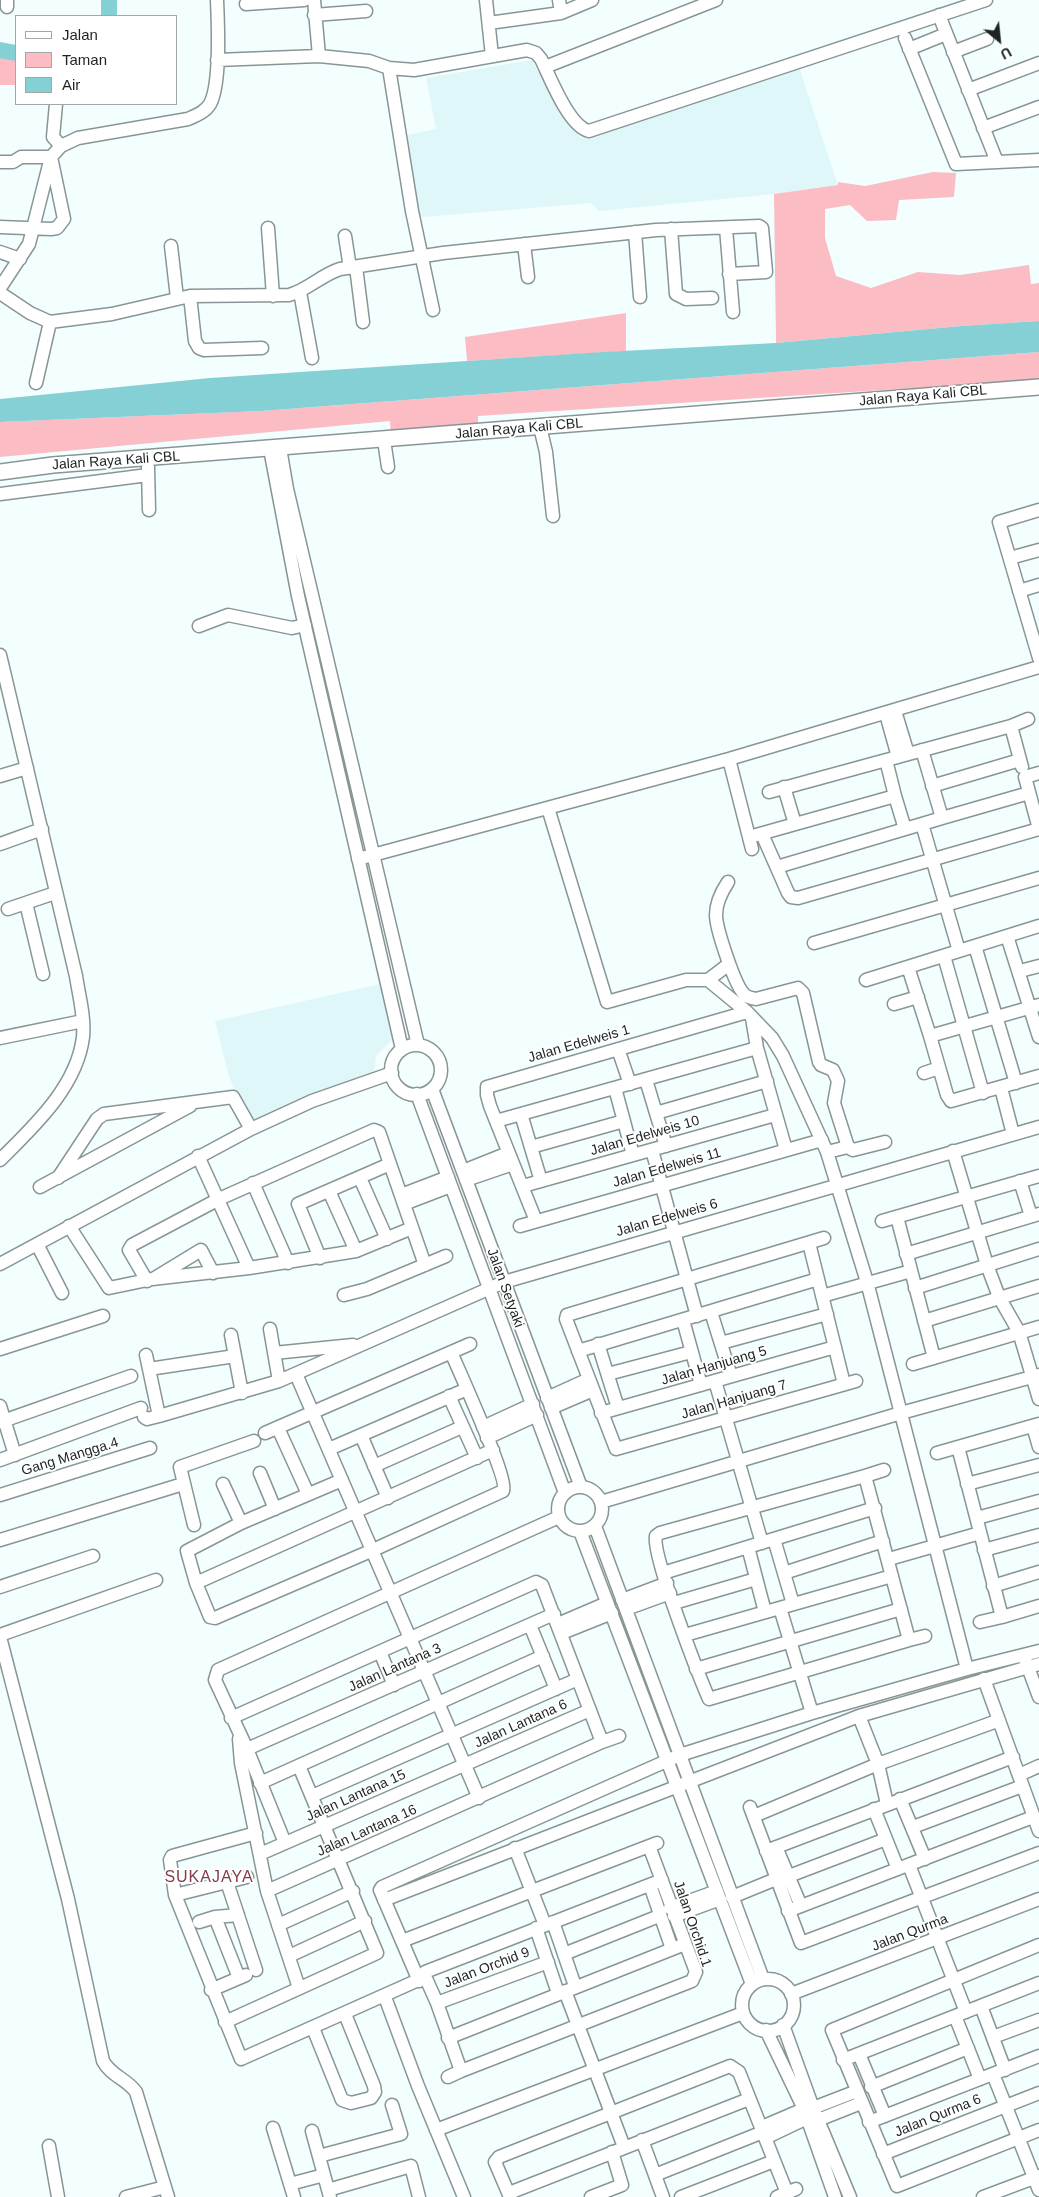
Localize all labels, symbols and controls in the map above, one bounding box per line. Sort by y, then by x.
legend [15,15,178,105]
north arrow [974,15,1024,65]
text: Jalan [62,26,98,43]
text: U [998,44,1014,63]
text: Taman [62,51,107,68]
text: Air [62,76,80,93]
street label: Jalan Raya Kali CBL [858,382,988,410]
street label: Jalan Raya Kali CBL [454,415,584,443]
street label: Jalan Raya Kali CBL [51,448,181,474]
street label: Jalan Edelweis 1 [526,1021,632,1067]
street label: Jalan Edelweis 10 [588,1112,702,1160]
street label: Jalan Edelweis 11 [611,1145,723,1191]
street label: Jalan Edelweis 6 [614,1195,720,1241]
street label: Jalan Setyaki [483,1246,527,1330]
street label: Jalan Hanjuang 5 [659,1343,769,1389]
street label: Jalan Hanjuang 7 [679,1377,789,1423]
street label: Gang Mangga.4 [20,1434,120,1480]
street label: Jalan Lantana 3 [346,1640,444,1696]
street label: Jalan Lantana 6 [472,1696,570,1752]
street label: Jalan Lantana 15 [304,1766,408,1826]
street label: Jalan Lantana 16 [315,1801,419,1861]
district label: SUKAJAYA [163,1868,255,1888]
street label: Jalan Orchid.1 [669,1879,715,1969]
street label: Jalan Qurma [870,1911,950,1955]
street label: Jalan Orchid 9 [442,1944,532,1992]
street label: Jalan Qurma 6 [892,2091,984,2141]

